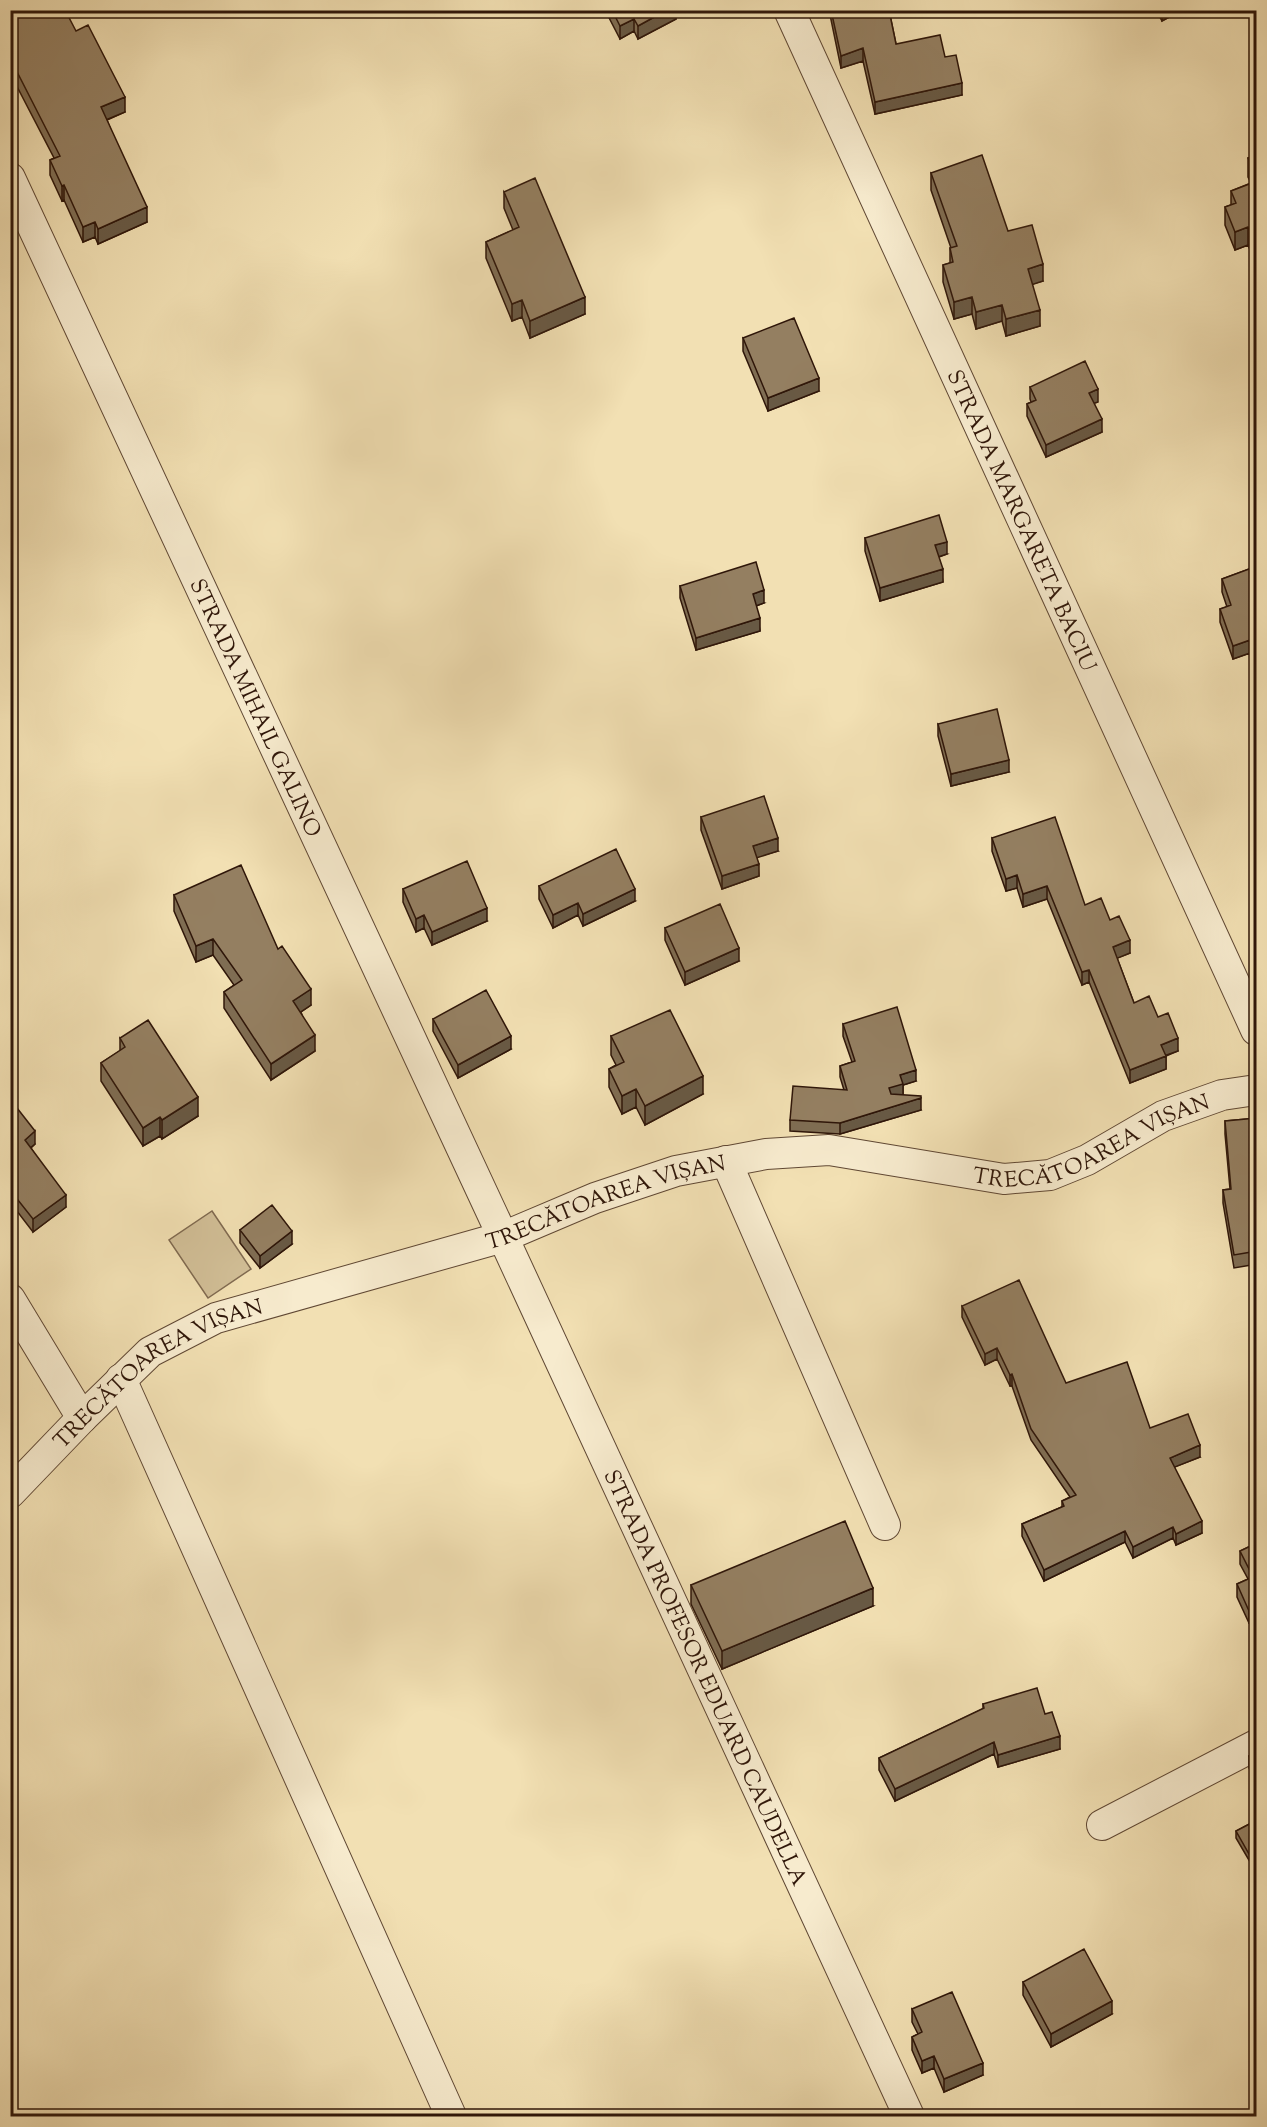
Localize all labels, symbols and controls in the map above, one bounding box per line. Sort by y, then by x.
street label: STRADA MARGARETA BACIU [937,365,1103,677]
street label: STRADA MIHAIL GALINO [180,574,328,843]
street label: TRECĂTOAREA VIȘAN [970,1088,1215,1198]
street label: TRECĂTOAREA VIȘAN [482,1149,729,1260]
street label: TRECĂTOAREA VIȘAN [47,1293,267,1457]
street label: STRADA PROFESOR EDUARD CAUDELLA [594,1465,814,1892]

